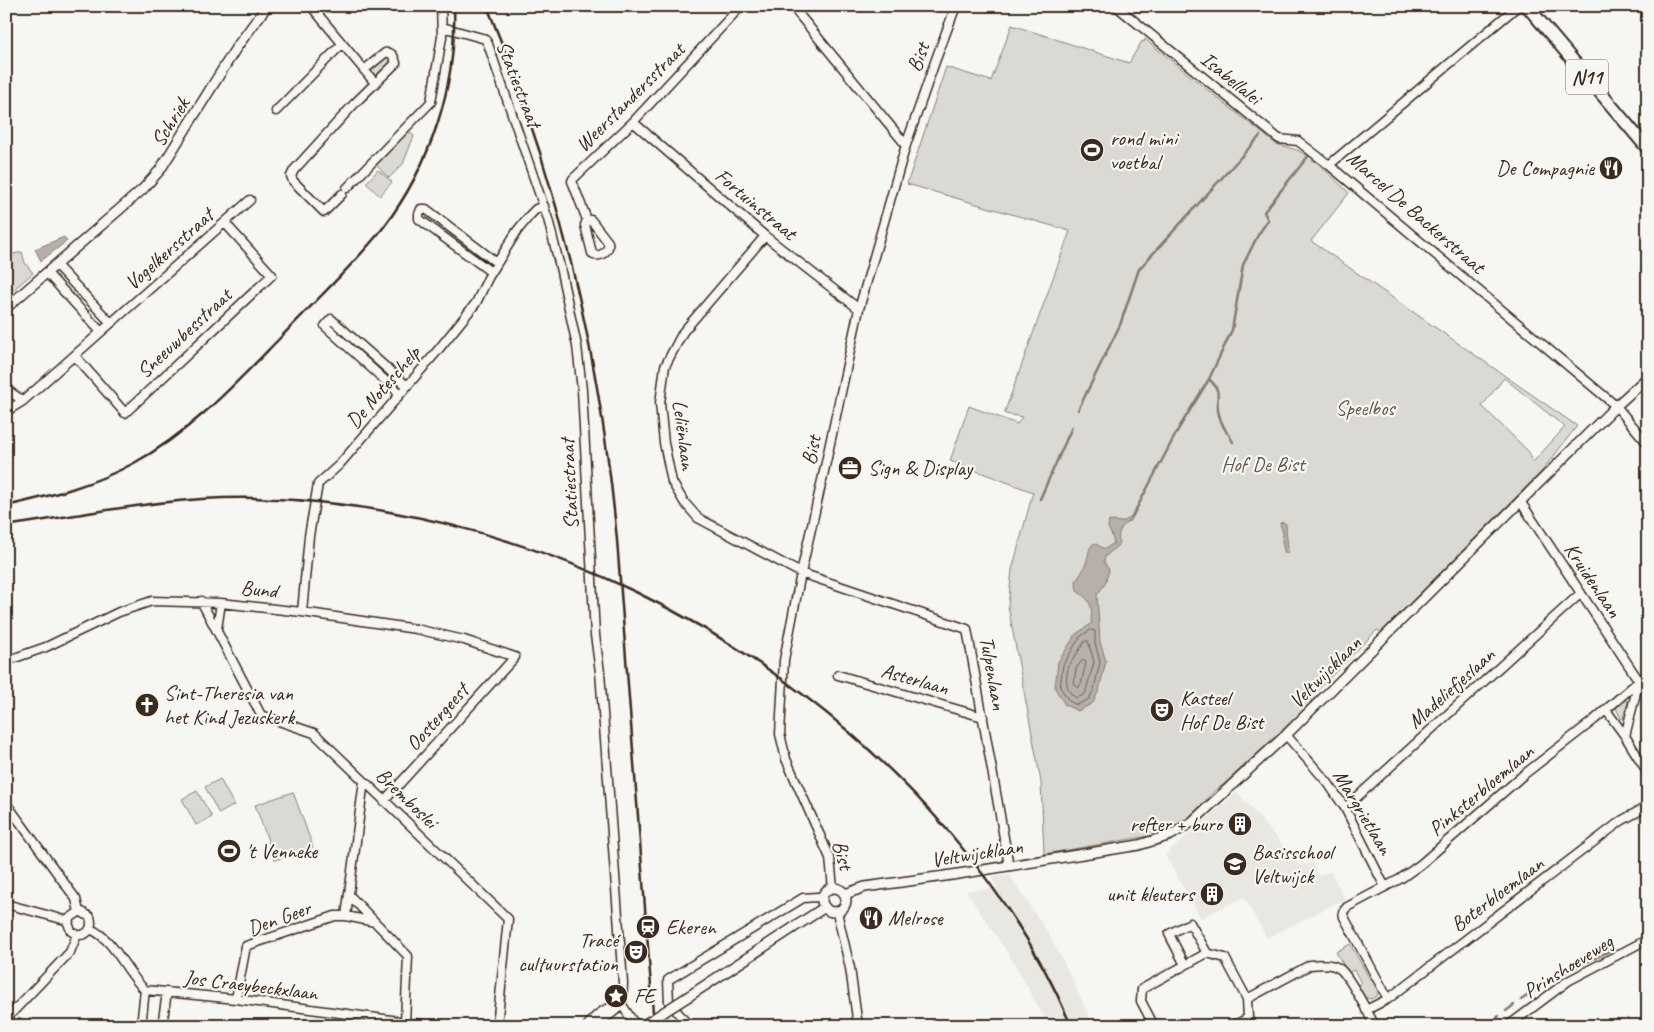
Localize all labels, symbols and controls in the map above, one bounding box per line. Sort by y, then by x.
street label: Weerstandersstraat [570,35,692,157]
street label: Statiestraat [491,37,548,134]
street label: Bist [901,37,936,75]
street label: Isabellalei [1195,46,1269,112]
road number: N11 [1566,60,1608,94]
street label: Schriek [145,91,196,151]
place label: rond mini voetbal [1110,125,1180,175]
sports icon: rond mini voetbal [1079,137,1105,163]
street label: Marcel De Backerstraat [1342,145,1492,280]
place label: De Compagnie [1496,155,1595,181]
restaurant icon: De Compagnie [1598,155,1624,181]
street label: Fortuinstraat [710,162,804,247]
street label: Vogelkersstraat [119,200,221,296]
street label: Sneeuwbesstraat [131,281,238,384]
street label: De Noteschelp [340,339,427,433]
park label: Speelbos [1335,395,1396,421]
street label: Leliënlaan [667,399,701,473]
street label: Bist [795,431,827,467]
street label: Statiestraat [553,435,584,530]
park label: Hof De Bist [1221,451,1307,477]
office icon: Sign & Display [837,455,863,481]
place label: Sign & Display [868,455,974,481]
street label: Kruidenlaan [1559,538,1628,623]
street label: Bund [240,574,282,604]
street label: Veltwijcklaan [1283,630,1367,714]
street label: Tulpenlaan [974,634,1012,712]
street label: Madeliefjeslaan [1402,642,1501,734]
street label: Asterlaan [878,657,952,701]
street label: Oostergeest [400,676,476,756]
place label: Sint-Theresia van het Kind Jezuskerk [164,680,296,730]
place label: Kasteel Hof De Bist [1180,685,1265,735]
church icon: Sint-Theresia van het Kind Jezuskerk [134,692,160,718]
theatre icon: Kasteel Hof De Bist [1149,697,1175,723]
street label: Pinksterbloemlaan [1423,738,1539,842]
street label: Bremboslei [371,762,446,836]
street label: Margrietlaan [1327,765,1399,861]
place label: refter + buro [1130,811,1225,837]
building icon: refter + buro [1227,811,1253,837]
street label: Veltwijcklaan [929,833,1025,873]
sports icon: 't Venneke [216,838,242,864]
place label: 't Venneke [246,838,318,864]
street label: Bist [827,838,860,874]
place label: Basisschool Veltwijck [1252,839,1336,889]
street label: Boterbloemlaan [1445,850,1549,937]
school or university icon: Basisschool Veltwijck [1222,851,1248,877]
place label: unit kleuters [1107,881,1196,907]
building icon: unit kleuters [1199,881,1225,907]
street label: Den Geer [244,894,316,941]
restaurant icon: Melrose [858,905,884,931]
place label: Melrose [888,905,944,931]
station icon: Ekeren [635,914,661,940]
place label: Ekeren [666,914,717,940]
place label: Tracé cultuurstation [518,927,621,977]
street label: Prinshoeveweg [1518,927,1619,1004]
theatre icon: Tracé cultuurstation [623,939,649,965]
street label: Jos Craeybeckxlaan [182,964,321,1006]
place icon: FE [603,983,629,1009]
place label: FE [634,983,658,1009]

